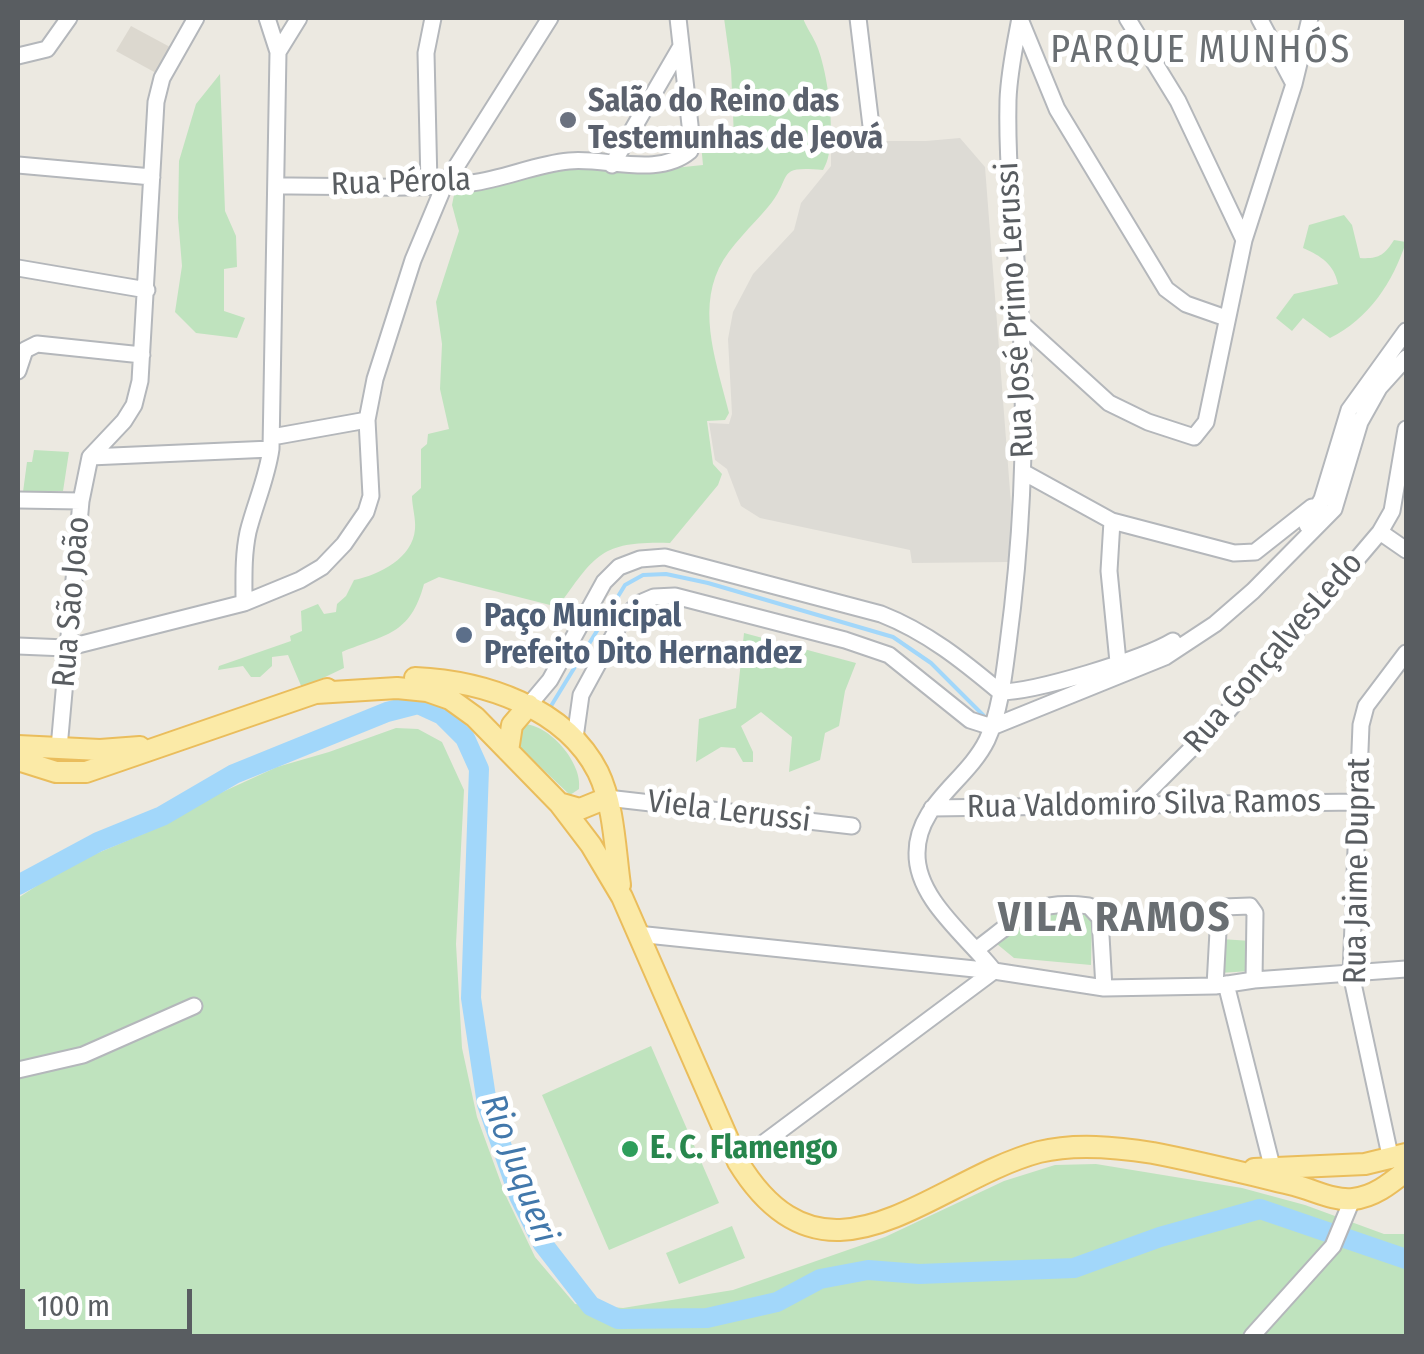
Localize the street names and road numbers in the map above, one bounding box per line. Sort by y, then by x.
street label: Rua Pérola [330,161,472,205]
street label: Rua José Primo Lerussi [989,161,1043,459]
street label: Rua São João [45,515,99,689]
street label: Rua GonçalvesLedo [1176,545,1372,761]
street label: Rua Jaime Duprat [1337,757,1379,985]
street label: Viela Lerussi [645,783,813,841]
street label: Rua Valdomiro Silva Ramos [967,783,1321,827]

